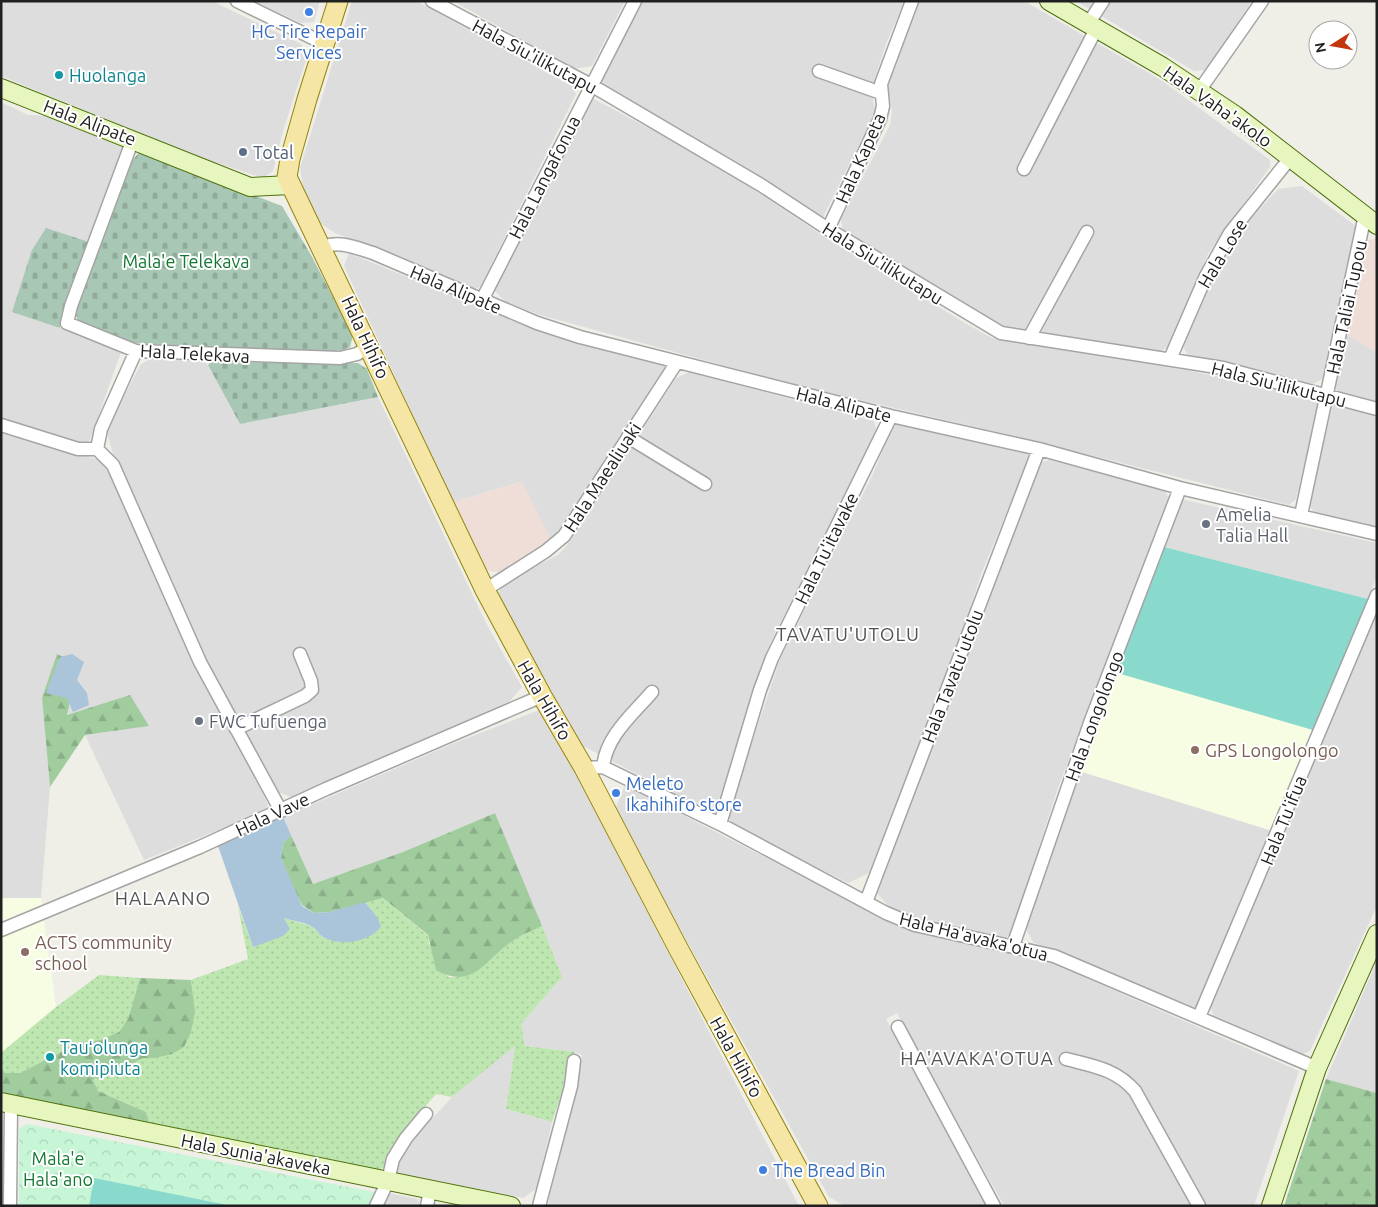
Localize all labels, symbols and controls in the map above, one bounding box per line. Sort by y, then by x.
marker: HC Tire Repair Services [303,6,315,18]
street label: Hala Siu'ilikutapu [469,15,601,97]
north arrow [1308,20,1358,70]
place label: HC Tire Repair Services [251,21,367,62]
text: N [1311,41,1329,54]
street label: Hala Vaha'akolo [1160,61,1276,151]
place label: Huolanga [69,65,146,85]
marker: Huolanga [53,69,65,81]
street label: Hala Alipate [41,95,139,149]
street label: Hala Kapeta [831,110,889,206]
street label: Hala Langafonua [504,112,584,242]
place label: Total [253,142,294,162]
marker: Total [237,146,249,158]
street label: Hala Lose [1194,215,1250,291]
street label: Hala Siu'ilikutapu [819,218,947,308]
street label: Hala Taliai Tupou [1322,238,1370,376]
park label: Mala'e Telekava [122,251,250,271]
street label: Hala Alipate [407,261,505,317]
street label: Hala Hihifo [338,292,394,382]
street label: Hala Telekava [140,340,250,366]
street label: Hala Siu'ilikutapu [1210,358,1348,410]
street label: Hala Alipate [794,383,894,425]
street label: Hala Maealiuaki [559,419,645,535]
street label: Hala Tu'itavake [790,489,862,607]
place label: Amelia Talia Hall [1216,504,1289,545]
marker: Amelia Talia Hall [1200,518,1212,530]
street label: Hala Tavatu'utolu [917,607,987,745]
district label: TAVATU'UTOLU [776,623,920,645]
street label: Hala Longolongo [1061,648,1127,784]
street label: Hala Hihifo [514,657,576,743]
place label: FWC Tufuenga [209,711,327,731]
marker: FWC Tufuenga [193,715,205,727]
place label: GPS Longolongo [1205,740,1339,760]
marker: GPS Longolongo [1189,744,1201,756]
street label: Hala Tu'ifua [1256,772,1310,868]
place label: Meleto Ikahihifo store [626,773,742,814]
marker: Meleto Ikahihifo store [610,787,622,799]
street label: Hala Vave [232,788,312,840]
district label: HALAANO [115,887,211,909]
street label: Hala Ha'avaka'otua [898,908,1050,964]
place label: ACTS community school [35,932,172,973]
marker: ACTS community school [19,946,31,958]
street label: Hala Hihifo [707,1013,767,1101]
place label: Tauʻolunga komipiuta [60,1037,148,1078]
district label: HA'AVAKA'OTUA [900,1047,1054,1069]
marker: Tauʻolunga komipiuta [44,1051,56,1063]
street label: Hala Sunia'akaveka [179,1130,333,1178]
park label: Mala'e Hala'ano [23,1148,93,1189]
place label: The Bread Bin [773,1160,886,1180]
marker: The Bread Bin [757,1164,769,1176]

